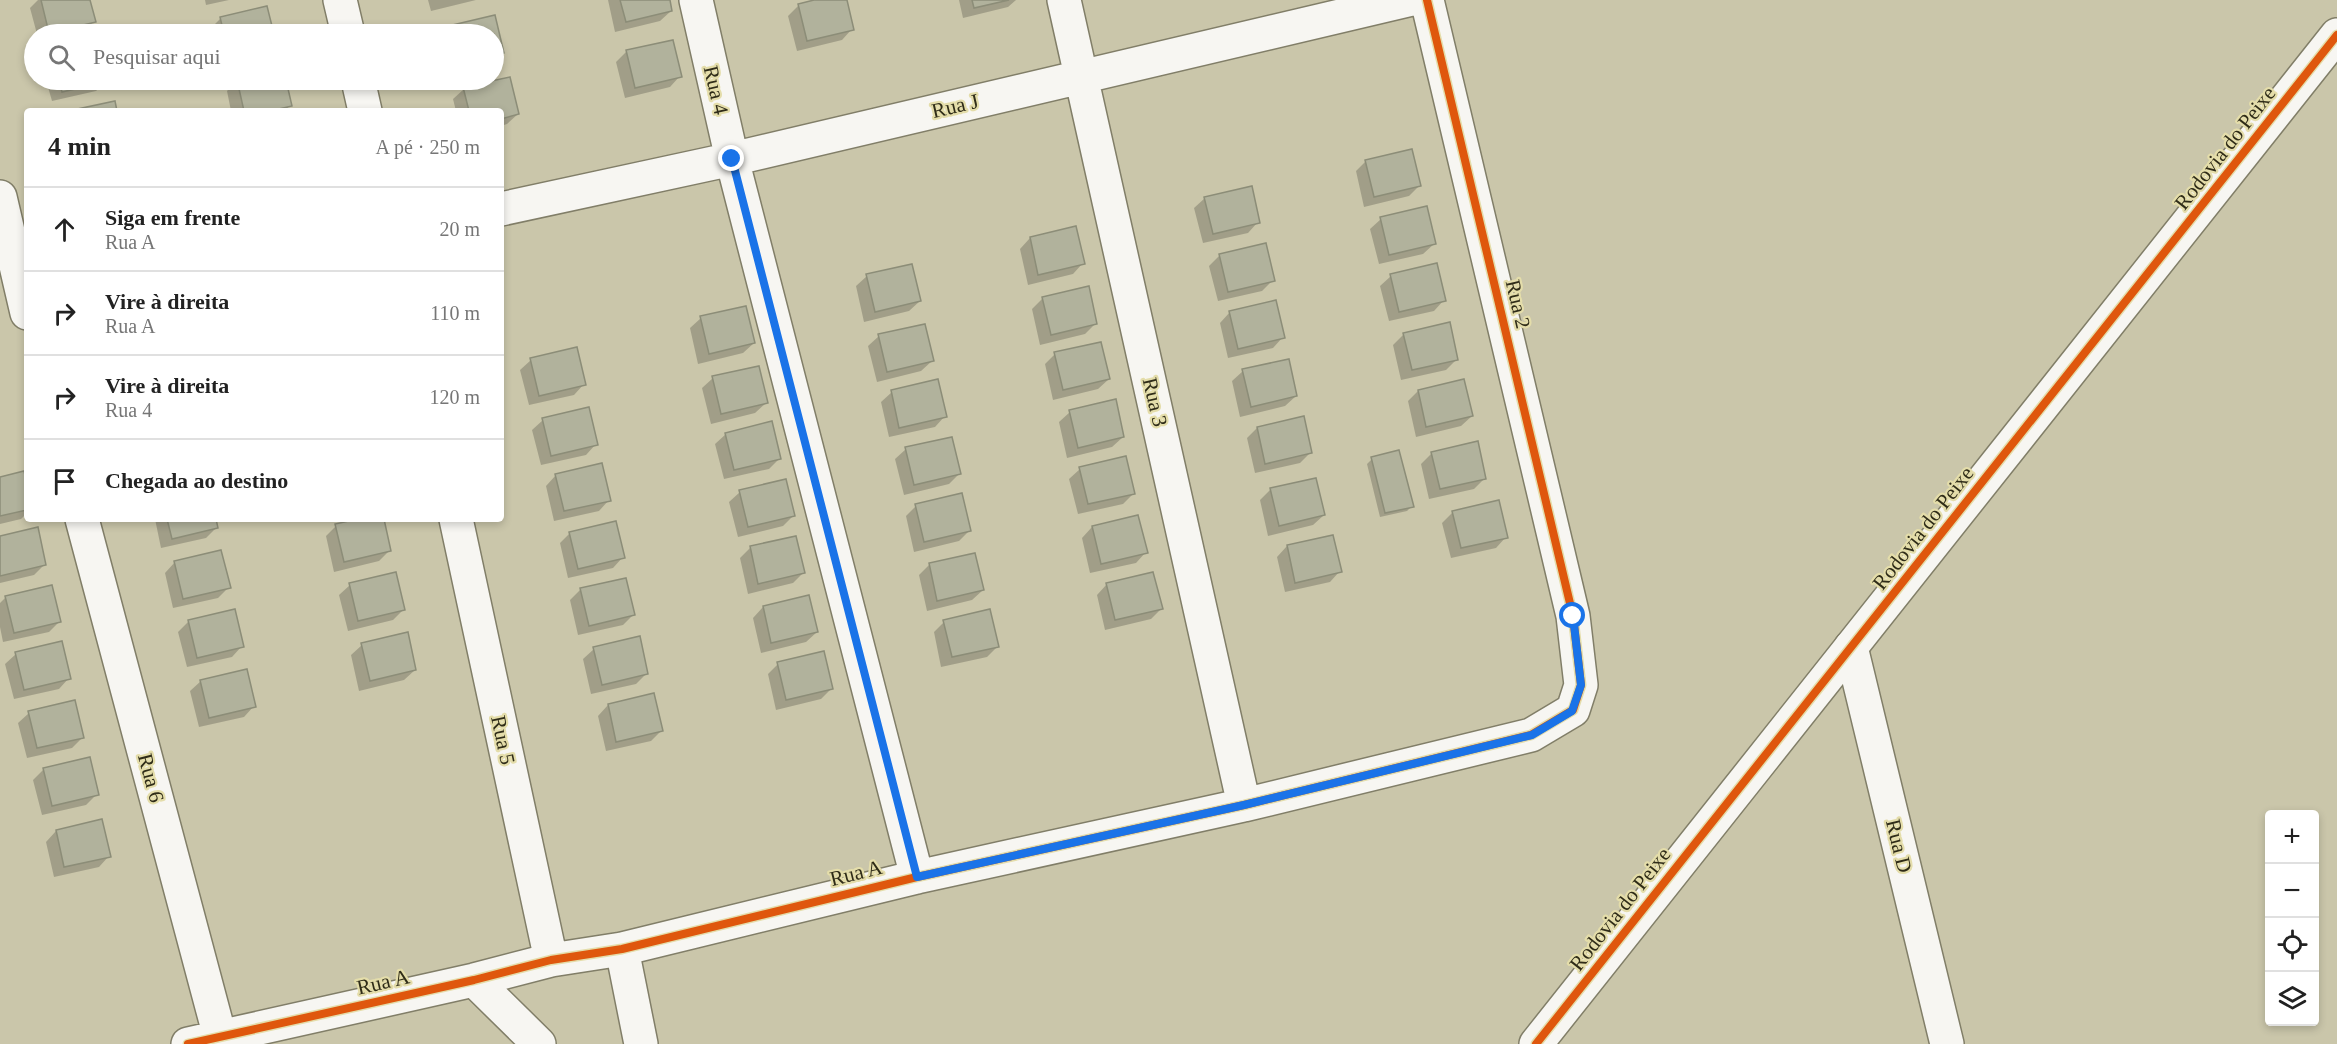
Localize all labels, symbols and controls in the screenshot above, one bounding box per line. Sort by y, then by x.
search box [24,24,504,90]
icon: search [45,41,78,74]
text: Pesquisar aqui [93,44,221,69]
street label: Rua 4 [699,63,733,117]
street label: Rodovia do Peixe [2170,82,2280,214]
street label: Rua J [929,89,981,123]
text: 4 min [48,132,111,161]
text: A pé · 250 m [376,136,480,158]
route end [718,145,744,171]
text: Siga em frente [105,205,240,230]
icon: ahead [48,213,81,246]
text: 20 m [439,218,480,240]
text: Rua A [105,231,156,253]
street label: Rua 2 [1501,277,1535,331]
text: Vire à direita [105,289,229,314]
icon: right [48,297,81,330]
text: 110 m [430,302,480,324]
text: Rua A [105,315,156,337]
text: Vire à direita [105,373,229,398]
street label: Rua 3 [1138,375,1172,429]
icon: right [48,381,81,414]
text: 120 m [429,386,480,408]
text: Rua 4 [105,399,152,421]
street label: Rodovia do Peixe [1868,462,1978,594]
icon: arrive [48,465,81,498]
text: Chegada ao destino [105,468,288,493]
route start [1559,602,1585,628]
street label: Rua 5 [486,713,520,767]
street label: Rua 6 [133,751,169,805]
map controls [2265,810,2319,1026]
button: + [2265,810,2319,864]
street label: Rua D [1881,817,1917,875]
street label: Rodovia do Peixe [1565,843,1675,975]
street label: Rua A [827,855,885,891]
button: − [2265,864,2319,918]
button: locate [2265,918,2319,972]
street label: Rua A [354,964,412,1000]
button: layers [2265,972,2319,1026]

